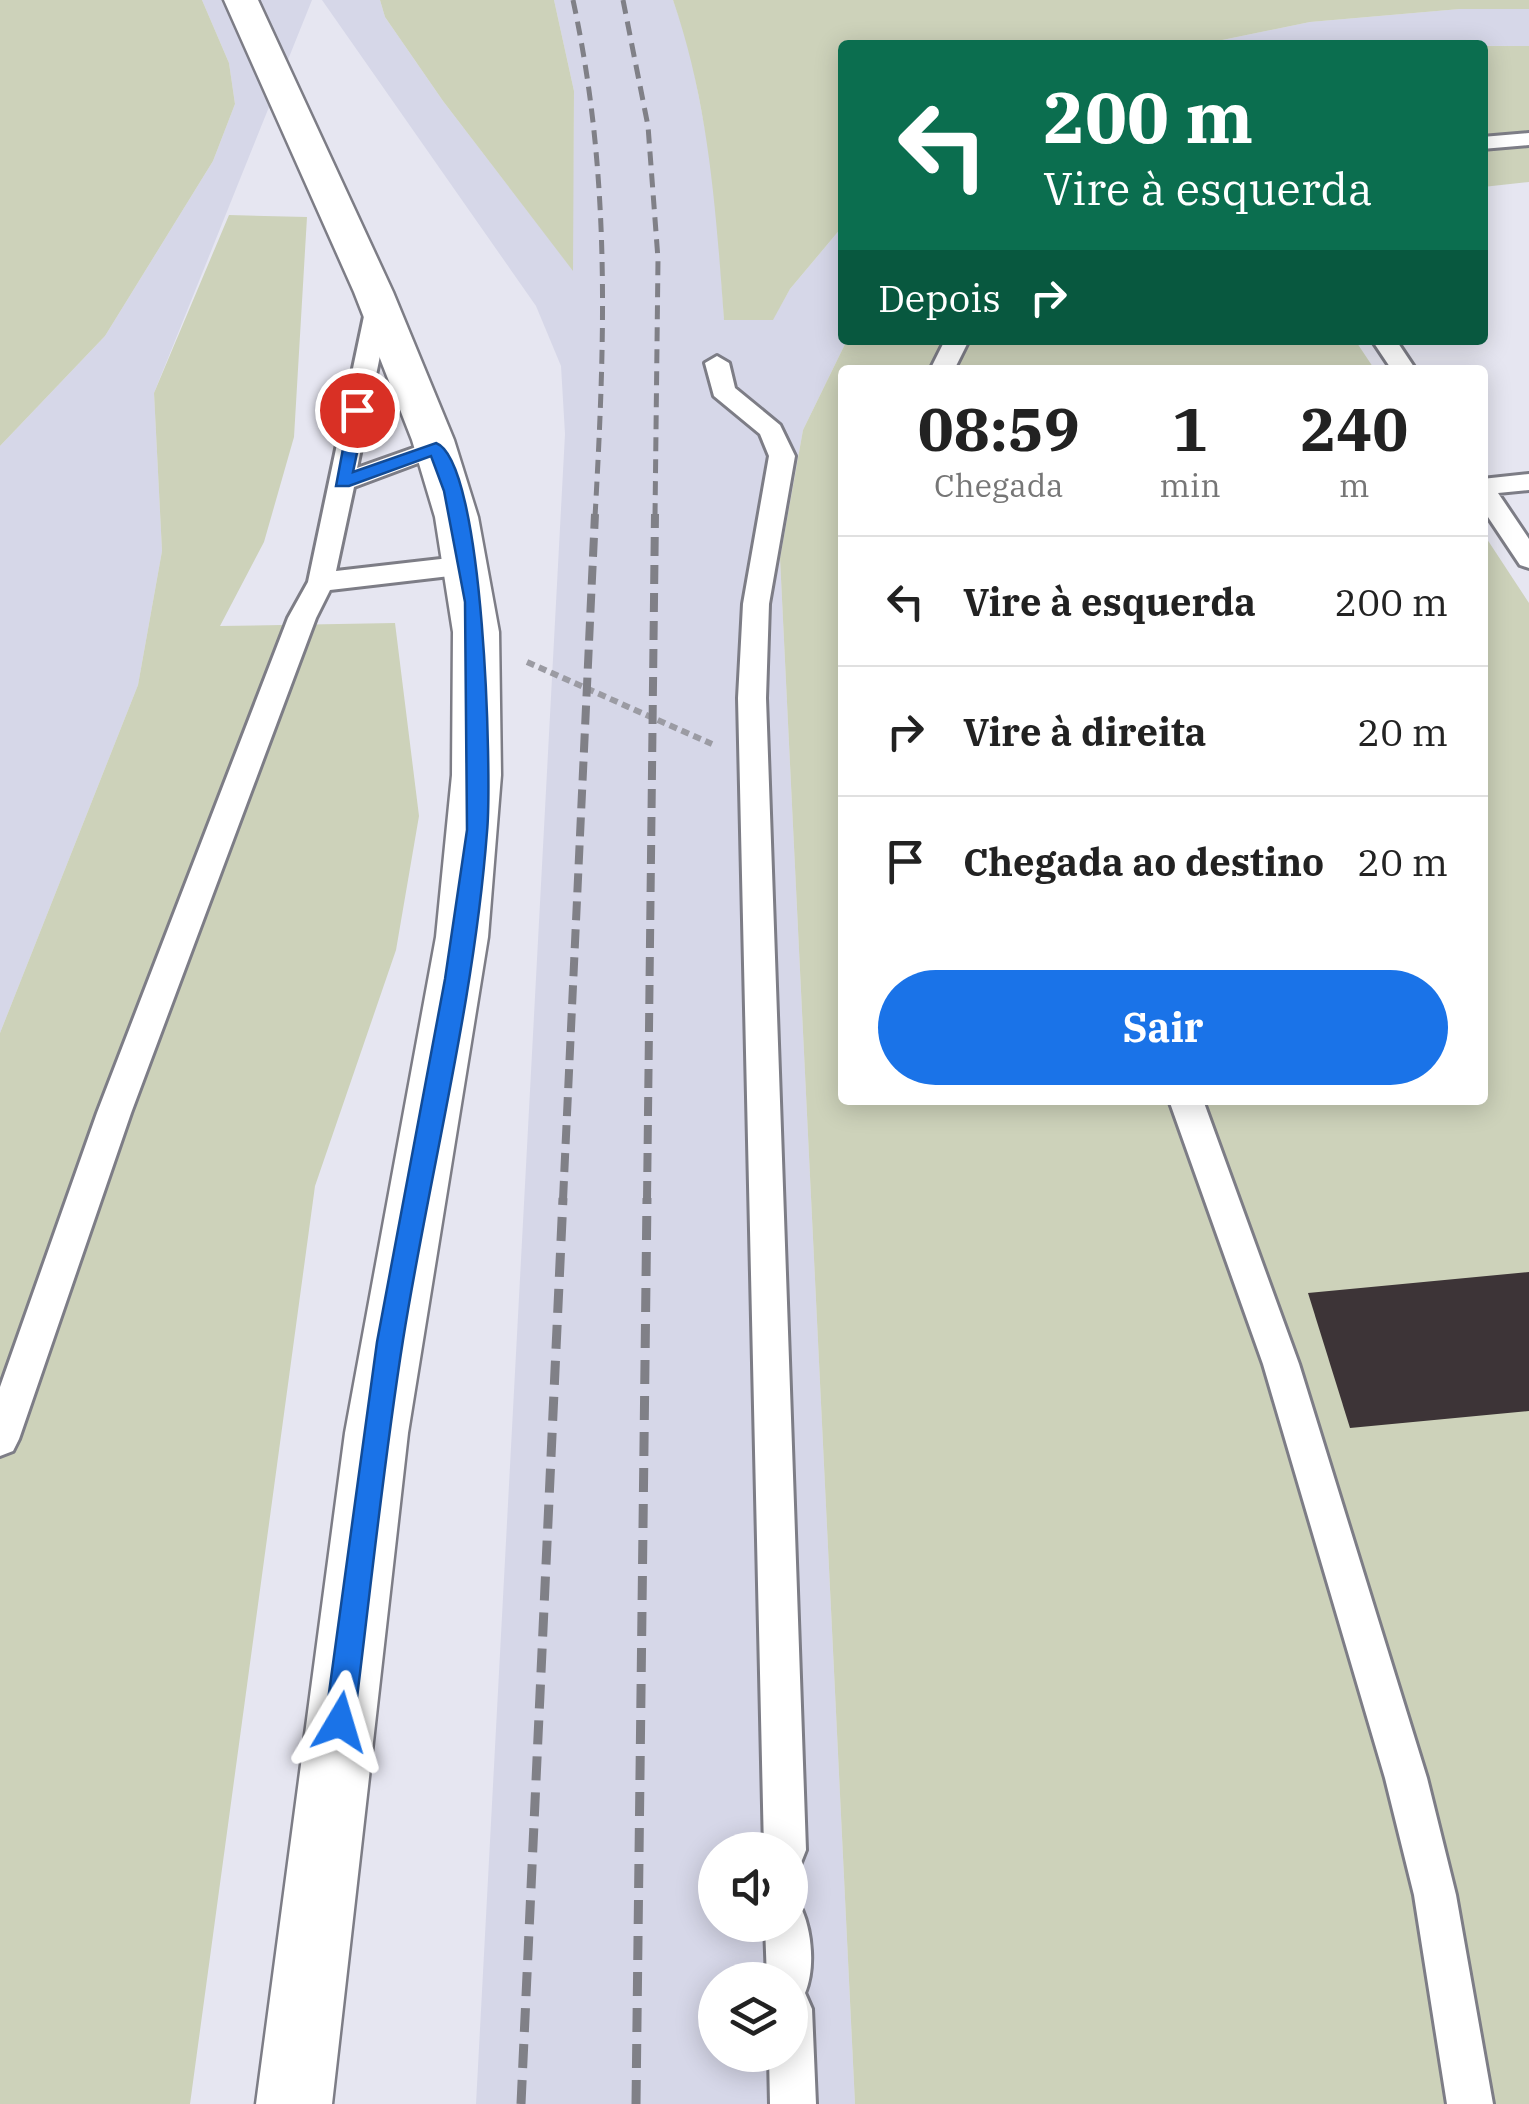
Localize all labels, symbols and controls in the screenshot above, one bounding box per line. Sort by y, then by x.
text: 200 m [1043,71,1253,162]
icon: left [878,80,1008,210]
text: Vire à esquerda [1043,159,1373,217]
icon: right [1021,270,1076,325]
text: Depois [878,273,1001,322]
pin [315,368,400,453]
icon: arrive [330,383,385,438]
text: 08:59 [918,389,1080,468]
text: 1 [1172,389,1208,468]
text: 240 [1300,389,1408,468]
text: Chegada [934,464,1064,506]
text: min [1160,464,1221,506]
text: m [1339,464,1370,506]
icon: left [878,574,933,629]
text: Vire à esquerda [963,577,1256,626]
text: 200 m [1335,577,1448,626]
icon: right [878,704,933,759]
text: Vire à direita [963,707,1207,756]
text: 20 m [1357,707,1448,756]
icon: arrive [878,834,933,889]
text: Chegada ao destino [963,837,1324,886]
text: 20 m [1357,837,1448,886]
button: Sair [878,970,1448,1085]
position arrow [288,1670,392,1774]
map controls [698,1832,808,2072]
button: sound [698,1832,808,1942]
button: layers [698,1962,808,2072]

